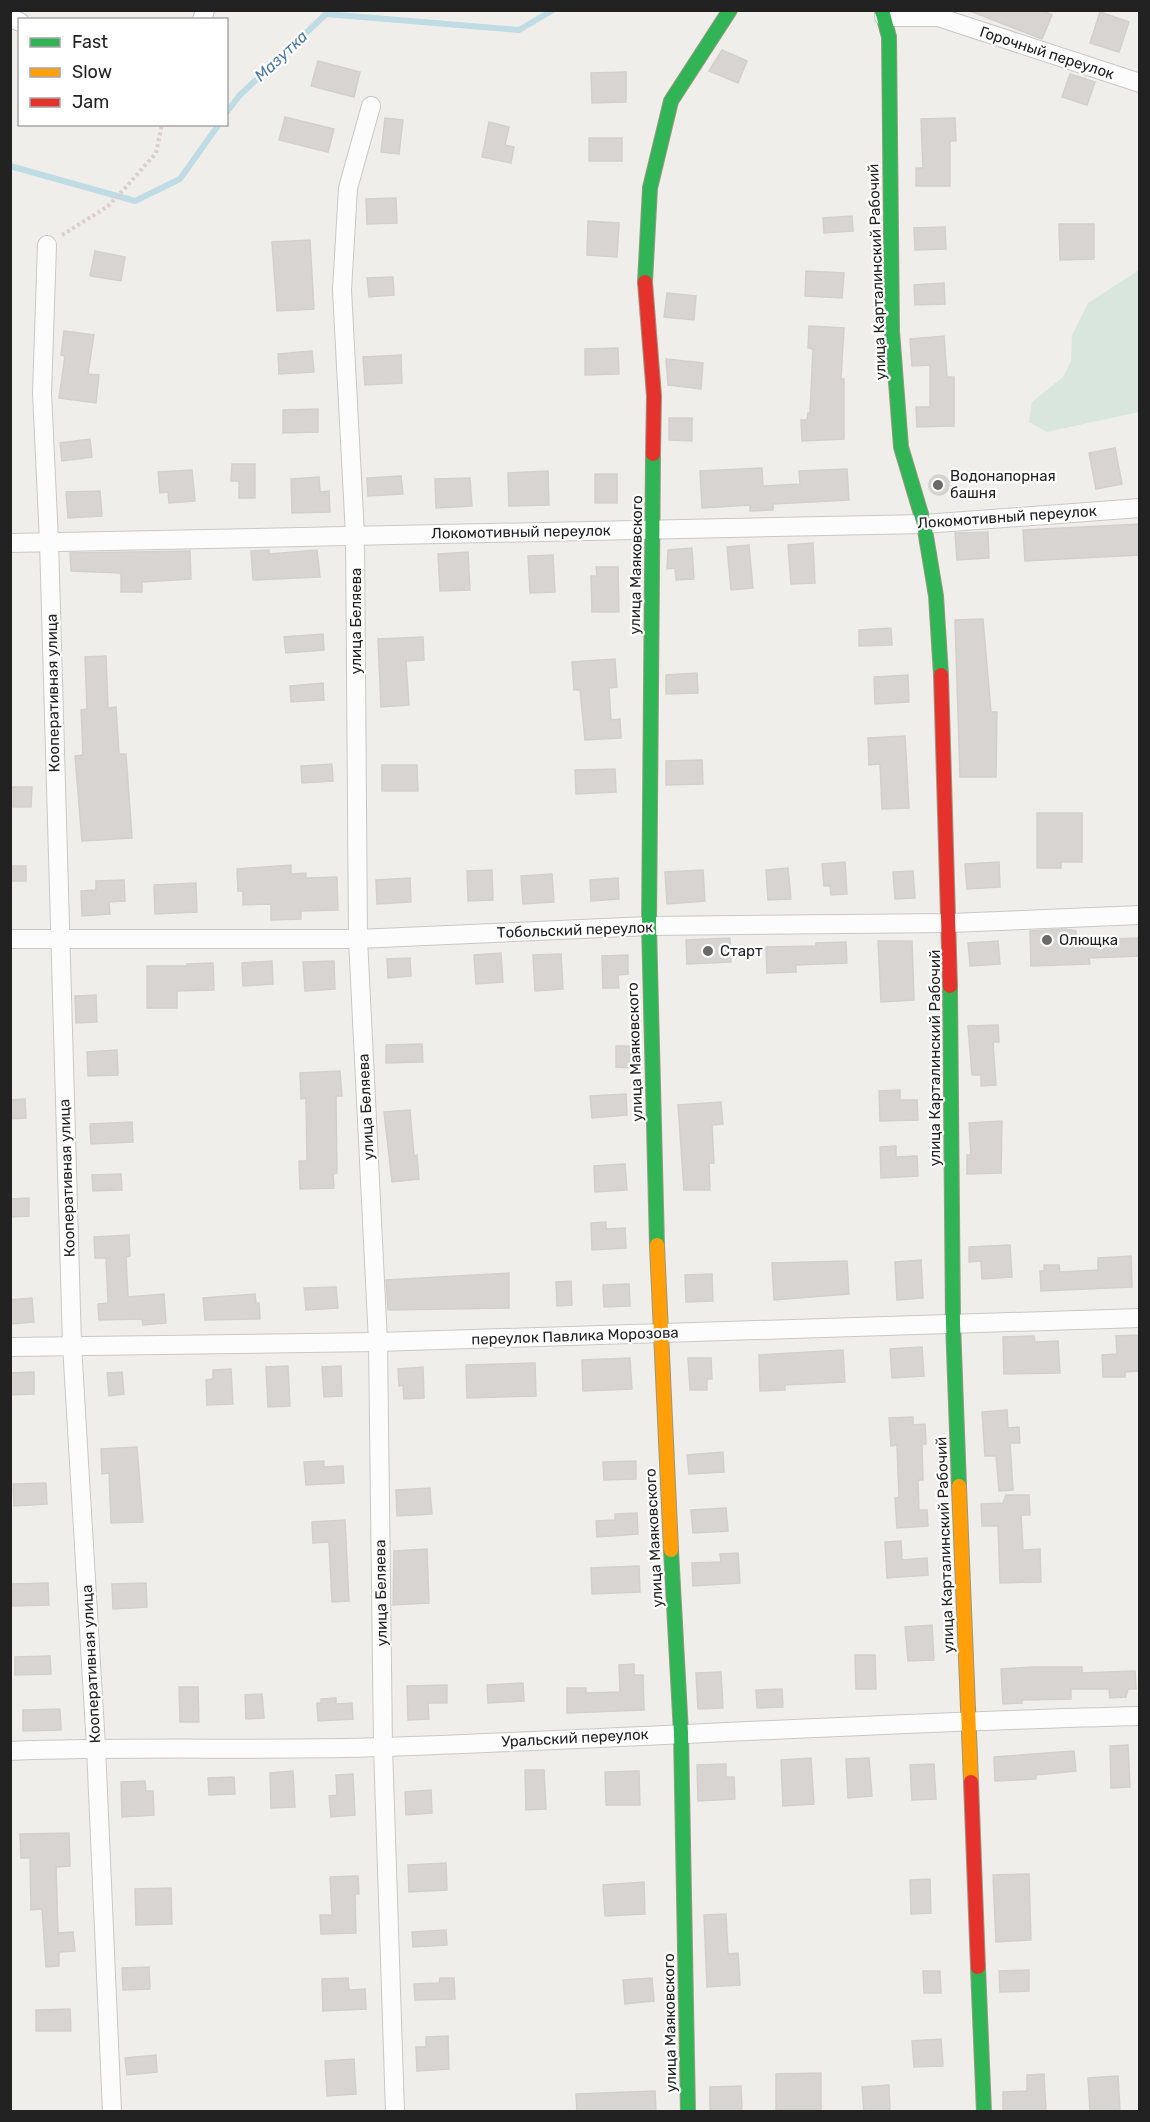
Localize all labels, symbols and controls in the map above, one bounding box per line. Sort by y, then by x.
legend [18,18,228,126]
street label: Горочный переулок [977,23,1117,83]
water label: Мазутка [251,27,311,85]
text: Fast [72,31,108,53]
text: Slow [72,61,112,83]
text: Jam [72,91,109,113]
street label: улица Карталинский Рабочий [864,163,890,381]
place label: Водонапорная башня [950,467,1056,502]
marker: Водонапорная башня [931,478,945,492]
street label: улица Маяковского [626,495,646,635]
street label: Локомотивный переулок [917,502,1097,532]
street label: Локомотивный переулок [431,521,611,543]
street label: улица Беляева [347,568,365,674]
street label: Кооперативная улица [43,614,63,772]
street label: Тобольский переулок [497,918,653,942]
place label: Олющка [1059,931,1118,949]
marker: Олющка [1040,933,1054,947]
place label: Старт [720,942,763,960]
marker: Старт [701,944,715,958]
street label: улица Карталинский Рабочий [926,950,944,1166]
street label: улица Маяковского [624,982,646,1122]
street label: улица Беляева [354,1053,378,1161]
street label: Кооперативная улица [55,1098,79,1258]
street label: переулок Павлика Морозова [471,1323,679,1349]
street label: улица Карталинский Рабочий [932,1436,958,1654]
street label: улица Маяковского [641,1468,667,1608]
street label: улица Беляева [371,1539,391,1647]
street label: Кооперативная улица [78,1584,104,1744]
street label: Уральский переулок [501,1725,649,1751]
street label: улица Маяковского [660,1953,680,2093]

